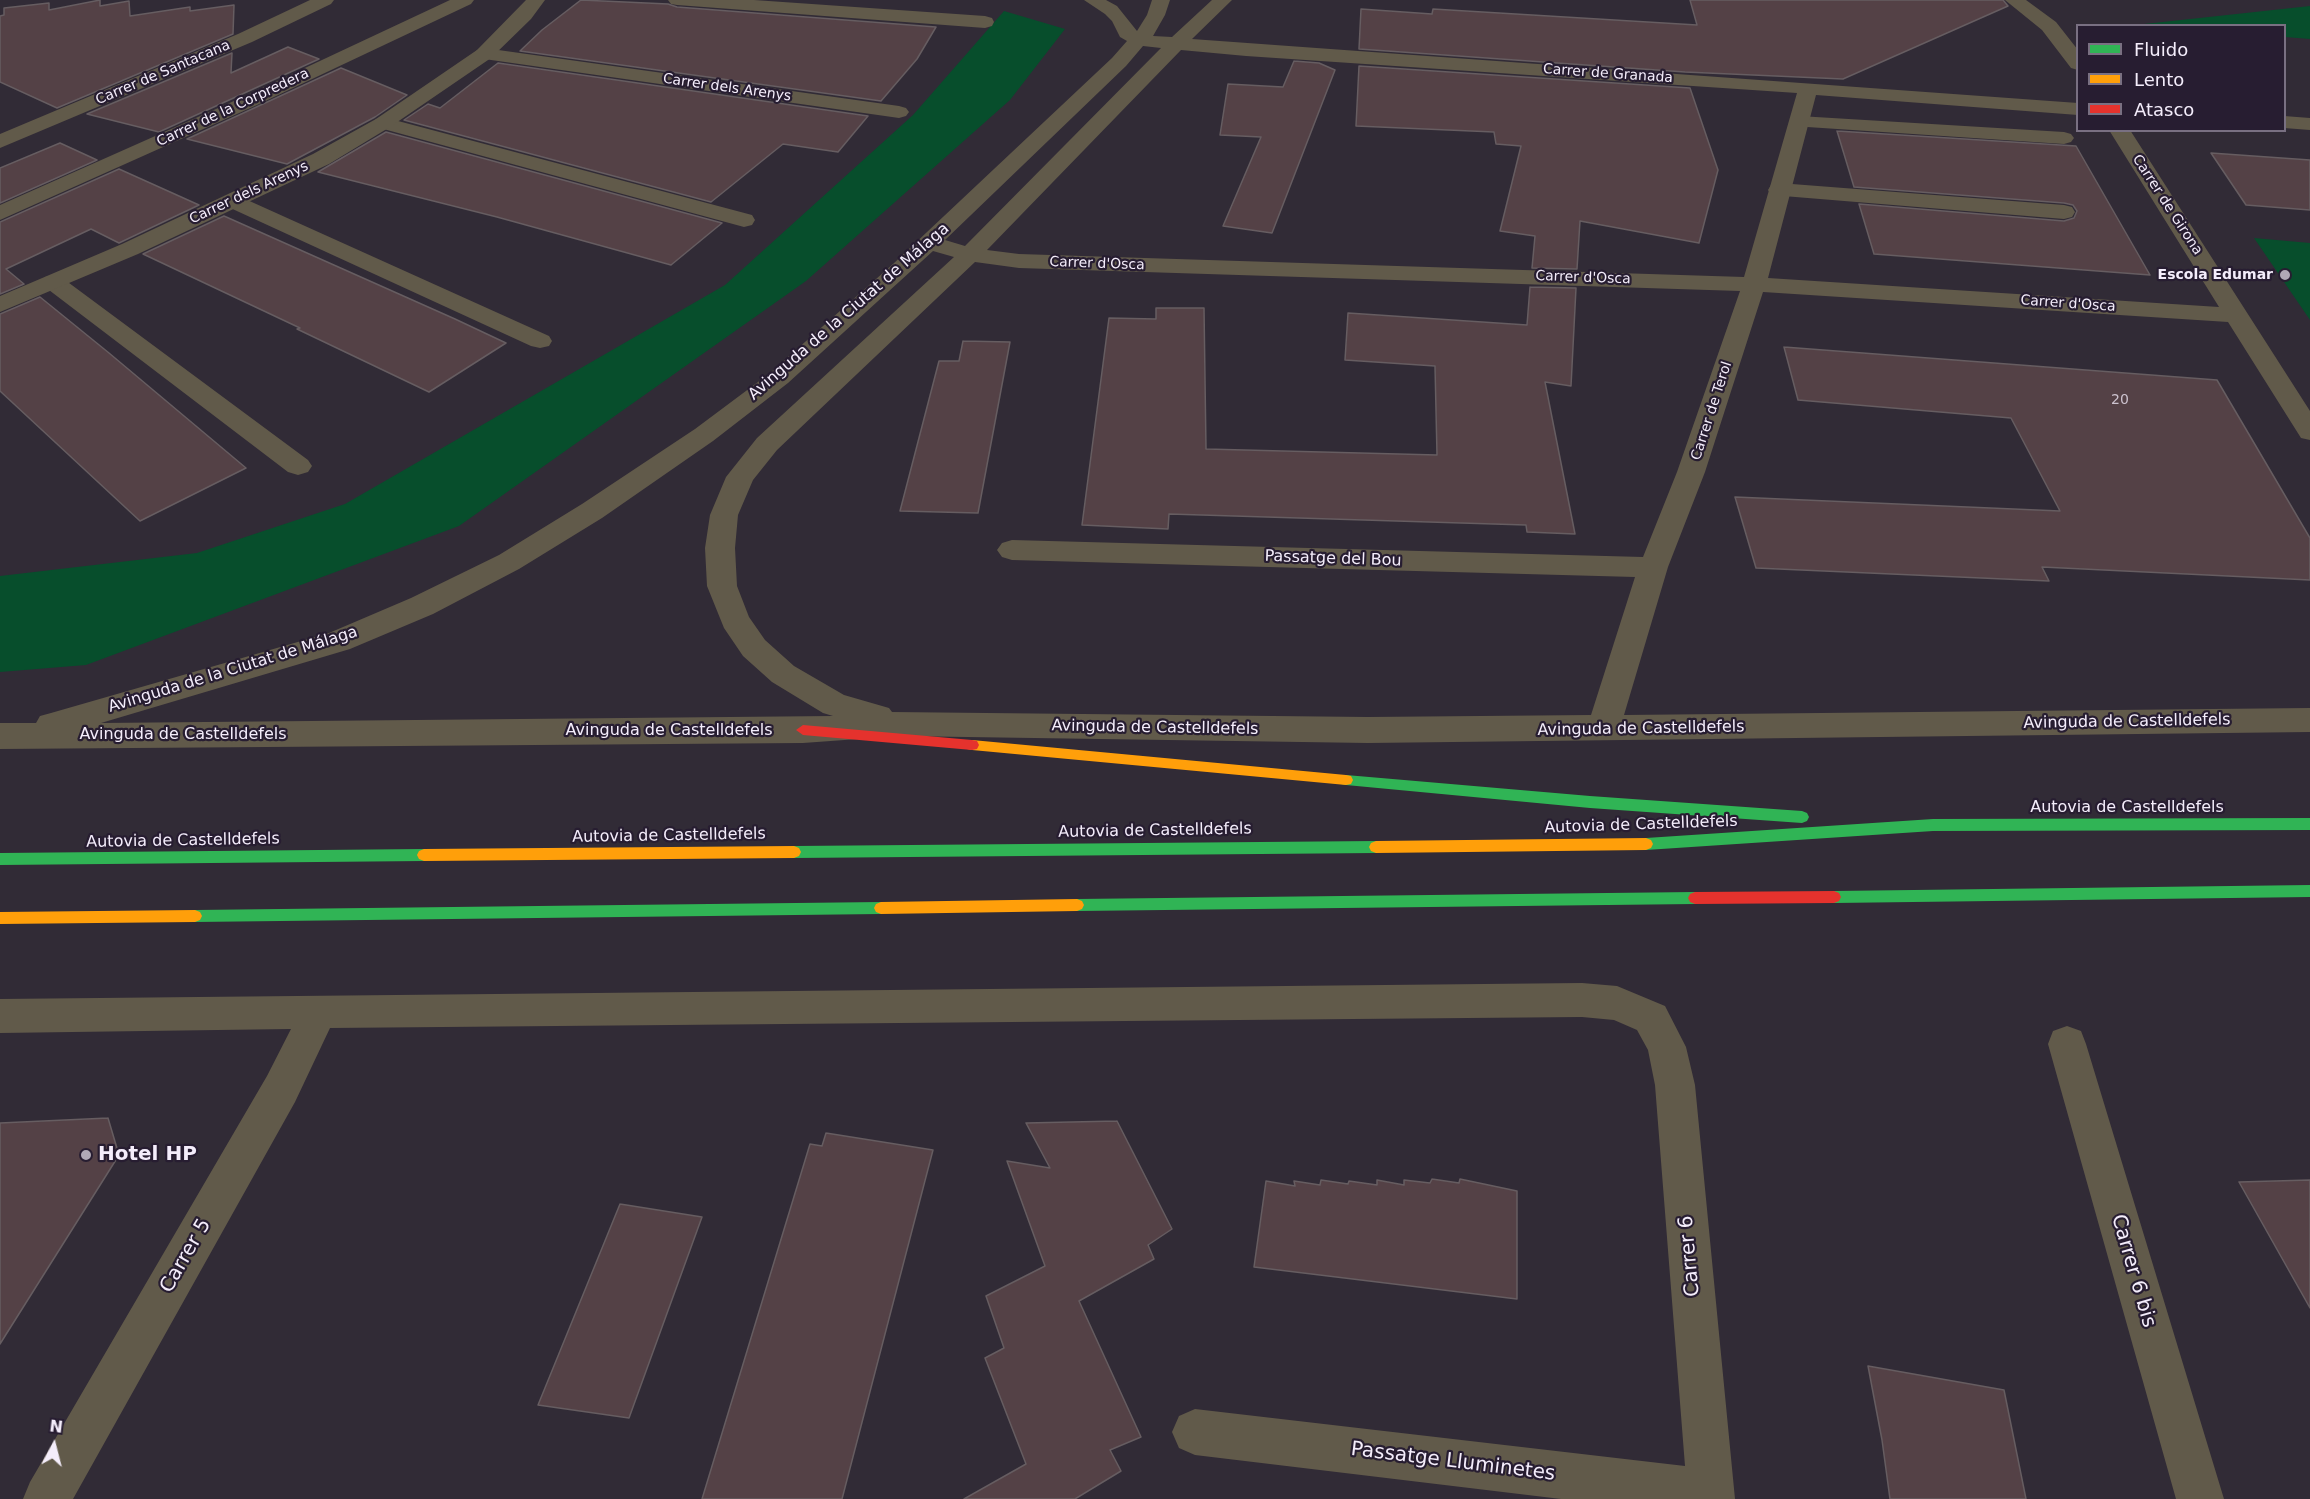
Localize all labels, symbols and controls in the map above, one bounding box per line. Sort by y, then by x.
legend [2076,24,2286,132]
street label: Carrer de Santacana [93,37,233,109]
text: Fluido [2134,39,2188,60]
street label: Carrer de Granada [1542,61,1674,87]
street label: Carrer de la Corpredera [154,65,312,151]
text: Lento [2134,69,2184,90]
street label: Carrer dels Arenys [662,71,792,105]
text: Atasco [2134,99,2194,120]
street label: Carrer de Girona [2128,152,2206,258]
street label: Carrer dels Arenys [187,158,311,228]
street label: Avinguda de la Ciutat de Málaga [745,219,953,405]
street label: Carrer d'Osca [1049,254,1145,274]
place label: Escola Edumar [2158,267,2273,283]
street label: Carrer d'Osca [1535,268,1631,288]
marker: Escola Edumar [2278,268,2292,282]
street label: Carrer d'Osca [2020,292,2116,316]
street label: Carrer de Terol [1688,360,1736,462]
house number: 20 [2111,392,2129,408]
street label: Passatge del Bou [1264,547,1402,571]
street label: Avinguda de la Ciutat de Málaga [106,623,360,717]
street label: Avinguda de Castelldefels [2023,711,2231,733]
street label: Avinguda de Castelldefels [1051,717,1259,739]
street label: Avinguda de Castelldefels [1537,718,1745,740]
street label: Avinguda de Castelldefels [565,721,773,741]
street label: Avinguda de Castelldefels [79,725,287,745]
street label: Autovia de Castelldefels [2030,798,2224,818]
street label: Autovia de Castelldefels [1544,812,1738,838]
street label: Autovia de Castelldefels [1058,820,1252,842]
street label: Autovia de Castelldefels [572,825,766,847]
street label: Autovia de Castelldefels [86,830,280,852]
place label: Hotel HP [98,1143,197,1167]
marker: Hotel HP [79,1148,93,1162]
street label: Carrer 6 bis [2105,1212,2161,1330]
street label: Carrer 6 [1674,1214,1706,1298]
street label: Carrer 5 [155,1215,217,1297]
north arrow [24,1415,84,1475]
text: N [48,1416,64,1437]
street label: Passatge Lluminetes [1349,1438,1557,1486]

